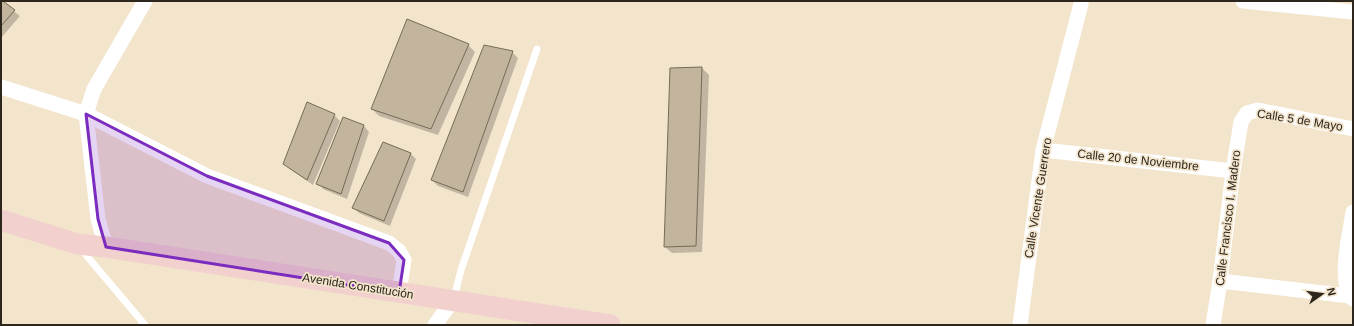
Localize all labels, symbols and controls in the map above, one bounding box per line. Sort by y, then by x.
street label: Calle 5 de Mayo [1256,106,1344,134]
street label: Calle Vicente Guerrero [1022,136,1054,259]
street label: Calle 20 de Noviembre [1077,147,1200,173]
street label: Calle Francisco I. Madero [1213,149,1243,287]
street label: Avenida Constitución [301,270,415,302]
north arrow [1302,274,1342,314]
text: N [1325,286,1338,297]

